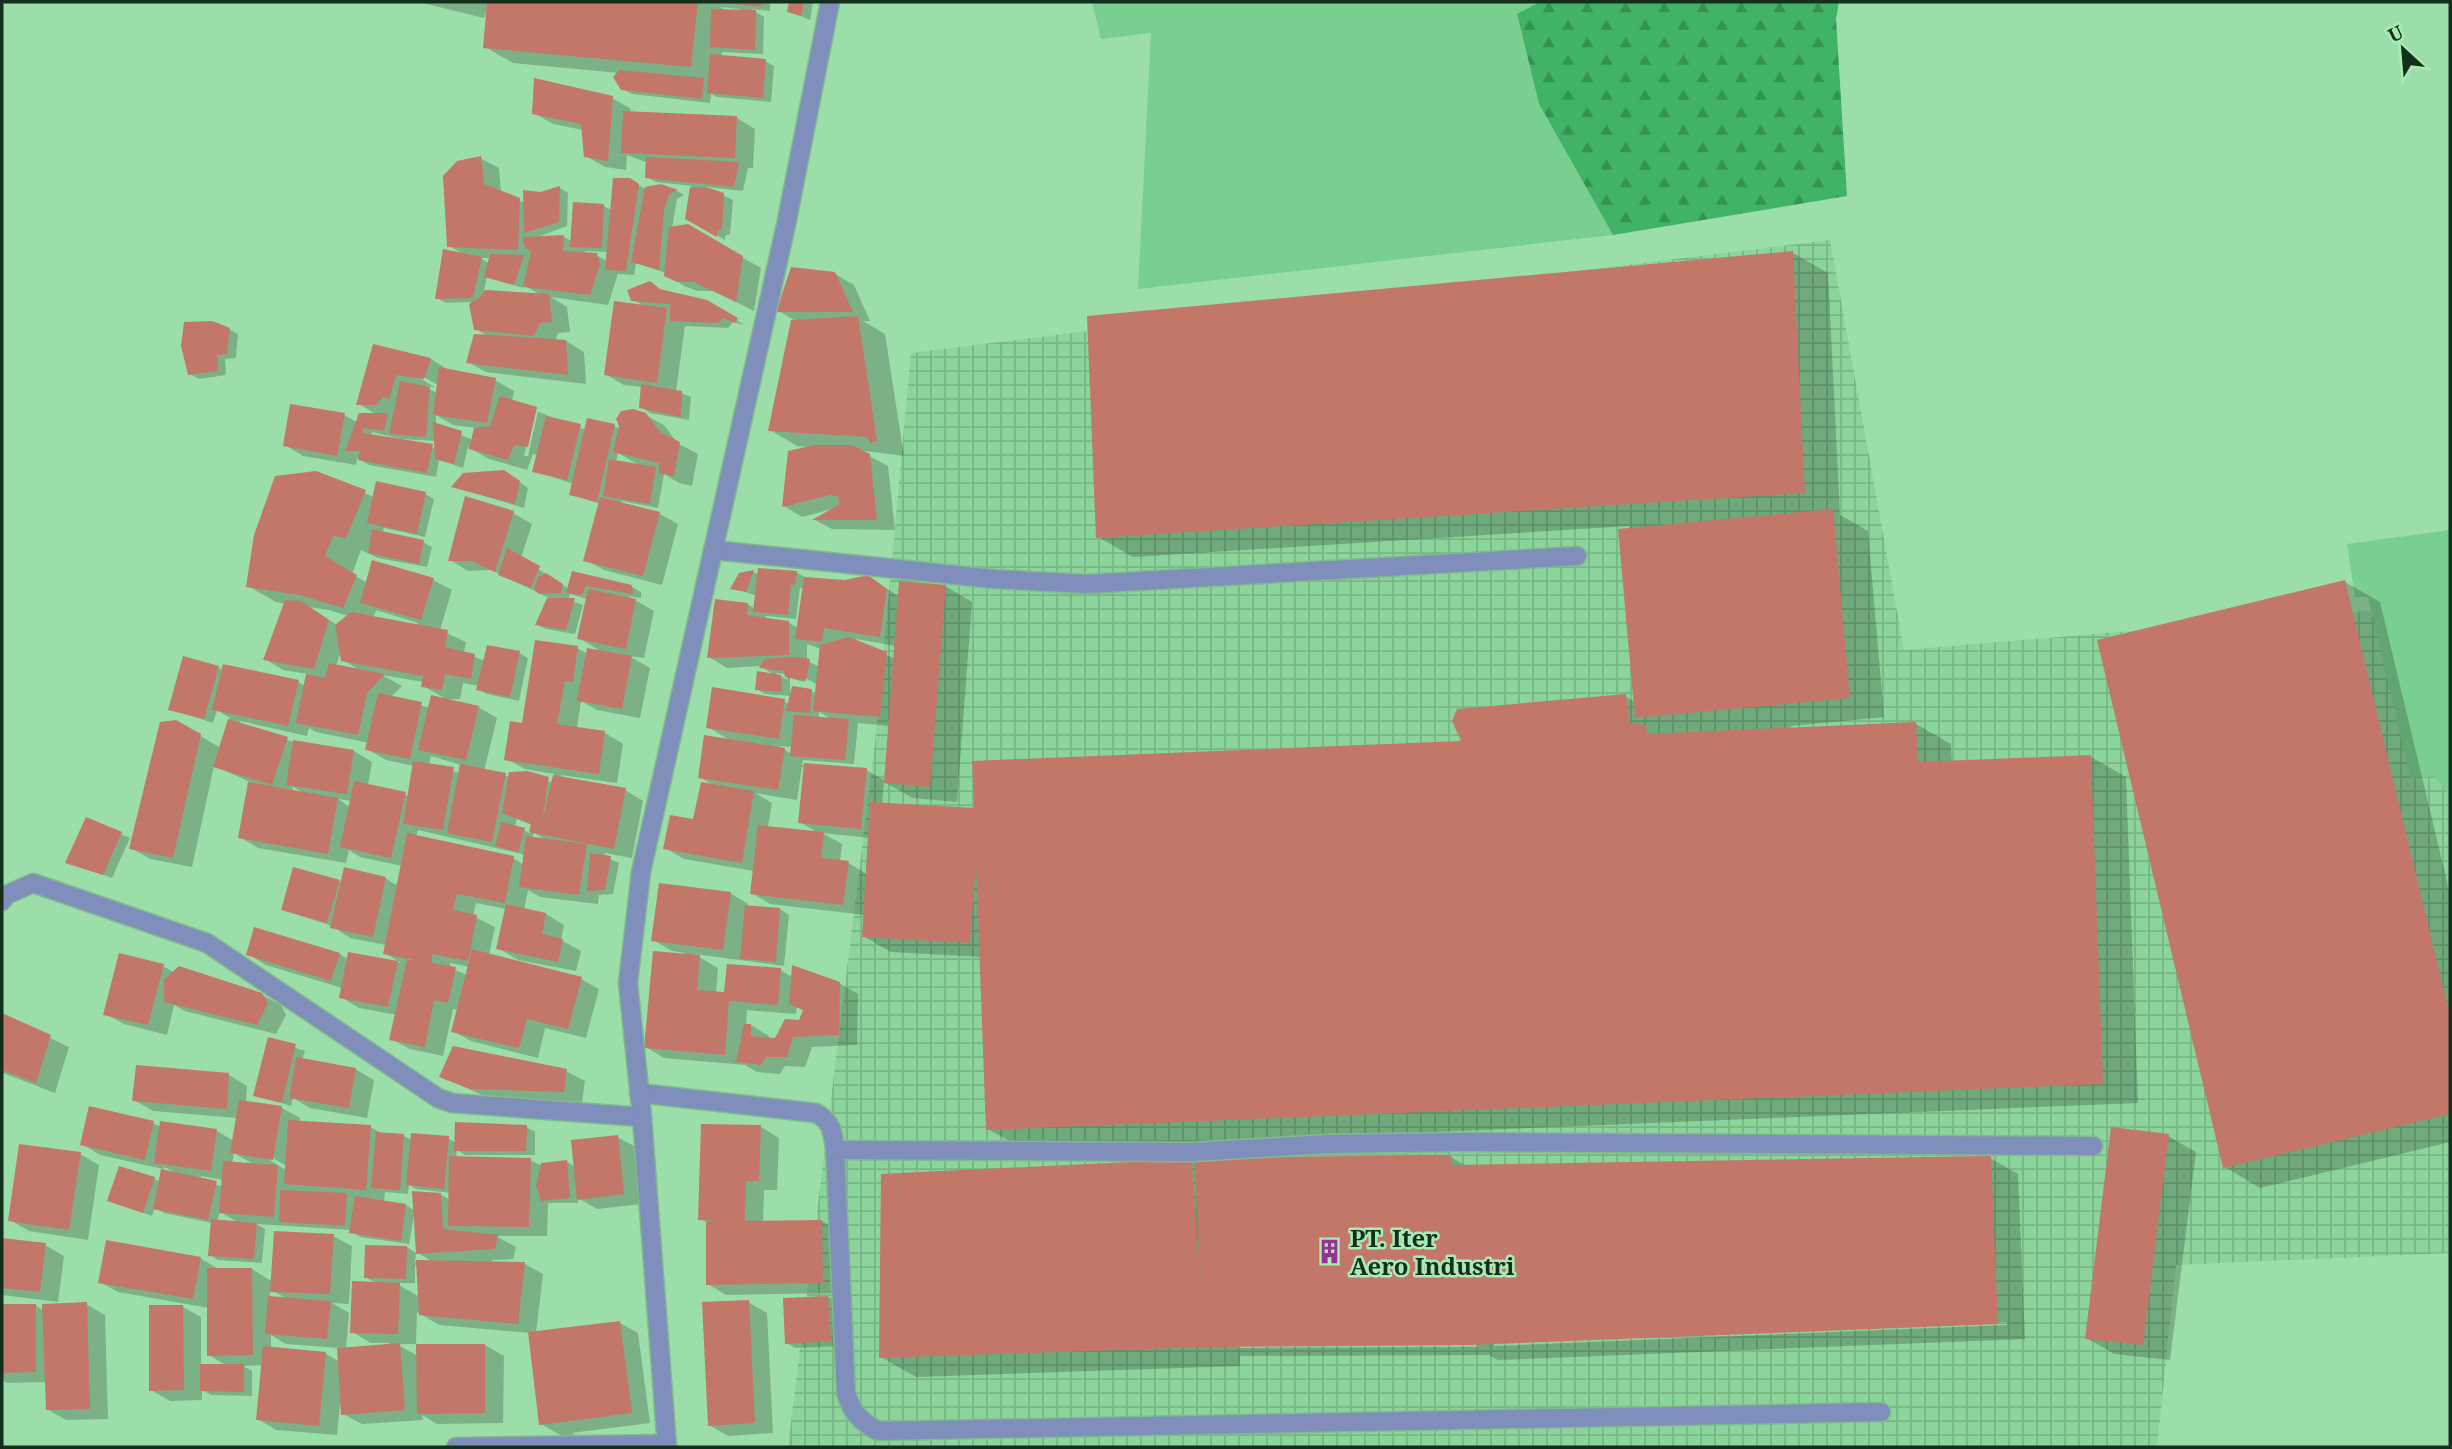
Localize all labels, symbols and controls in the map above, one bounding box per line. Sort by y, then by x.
north arrow [2368,14,2438,84]
text: U [2383,19,2408,49]
place label: PT. Iter Aero Industri [1350,1221,1515,1282]
building icon: PT. Iter Aero Industri [1316,1237,1344,1265]

